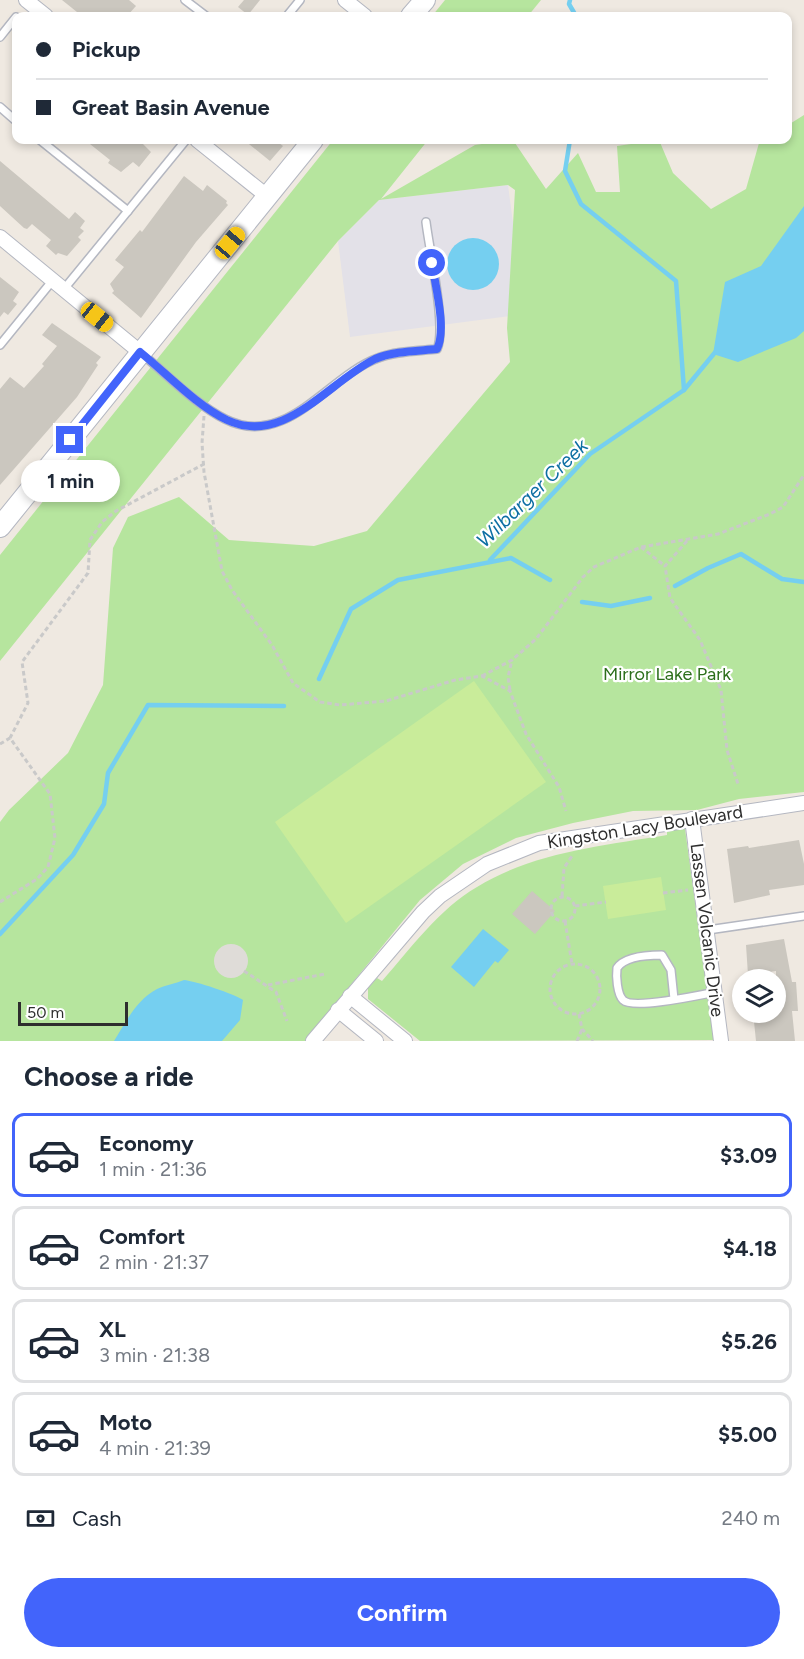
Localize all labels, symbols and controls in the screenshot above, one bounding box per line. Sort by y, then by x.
text: Pickup [72,36,141,63]
text: Great Basin Avenue [72,94,270,121]
car [212,223,248,263]
route start [418,249,445,276]
car [77,299,117,335]
route end [56,426,83,453]
water label: Wilbarger Creek [471,433,594,552]
callout: 1 min [20,461,119,503]
text: 1 min [47,469,94,493]
park label: Mirror Lake Park [603,663,731,685]
street label: Kingston Lacy Boulevard [546,801,744,853]
street label: Lassen Volcanic Drive [685,842,729,1018]
map controls [732,969,786,1023]
button: layers [732,969,786,1023]
scale bar [18,999,128,1026]
text: 50 m [27,1003,64,1022]
text: Choose a ride [24,1060,193,1093]
icon: car [27,1128,81,1182]
text: Economy [99,1130,194,1157]
text: $3.09 [720,1142,777,1169]
text: 1 min · 21:36 [99,1157,207,1181]
icon: car [27,1221,81,1275]
text: Comfort [99,1223,185,1250]
text: $4.18 [723,1235,777,1262]
text: 2 min · 21:37 [99,1250,209,1274]
icon: car [27,1314,81,1368]
text: XL [99,1316,126,1343]
text: $5.26 [721,1328,777,1355]
text: 3 min · 21:38 [99,1343,210,1367]
icon: car [27,1407,81,1461]
text: Moto [99,1409,152,1436]
text: $5.00 [718,1421,777,1448]
text: 4 min · 21:39 [99,1436,211,1460]
icon: cash [24,1502,57,1535]
text: Cash [72,1505,122,1532]
text: 240 m [722,1506,780,1530]
button: Confirm [24,1578,780,1647]

